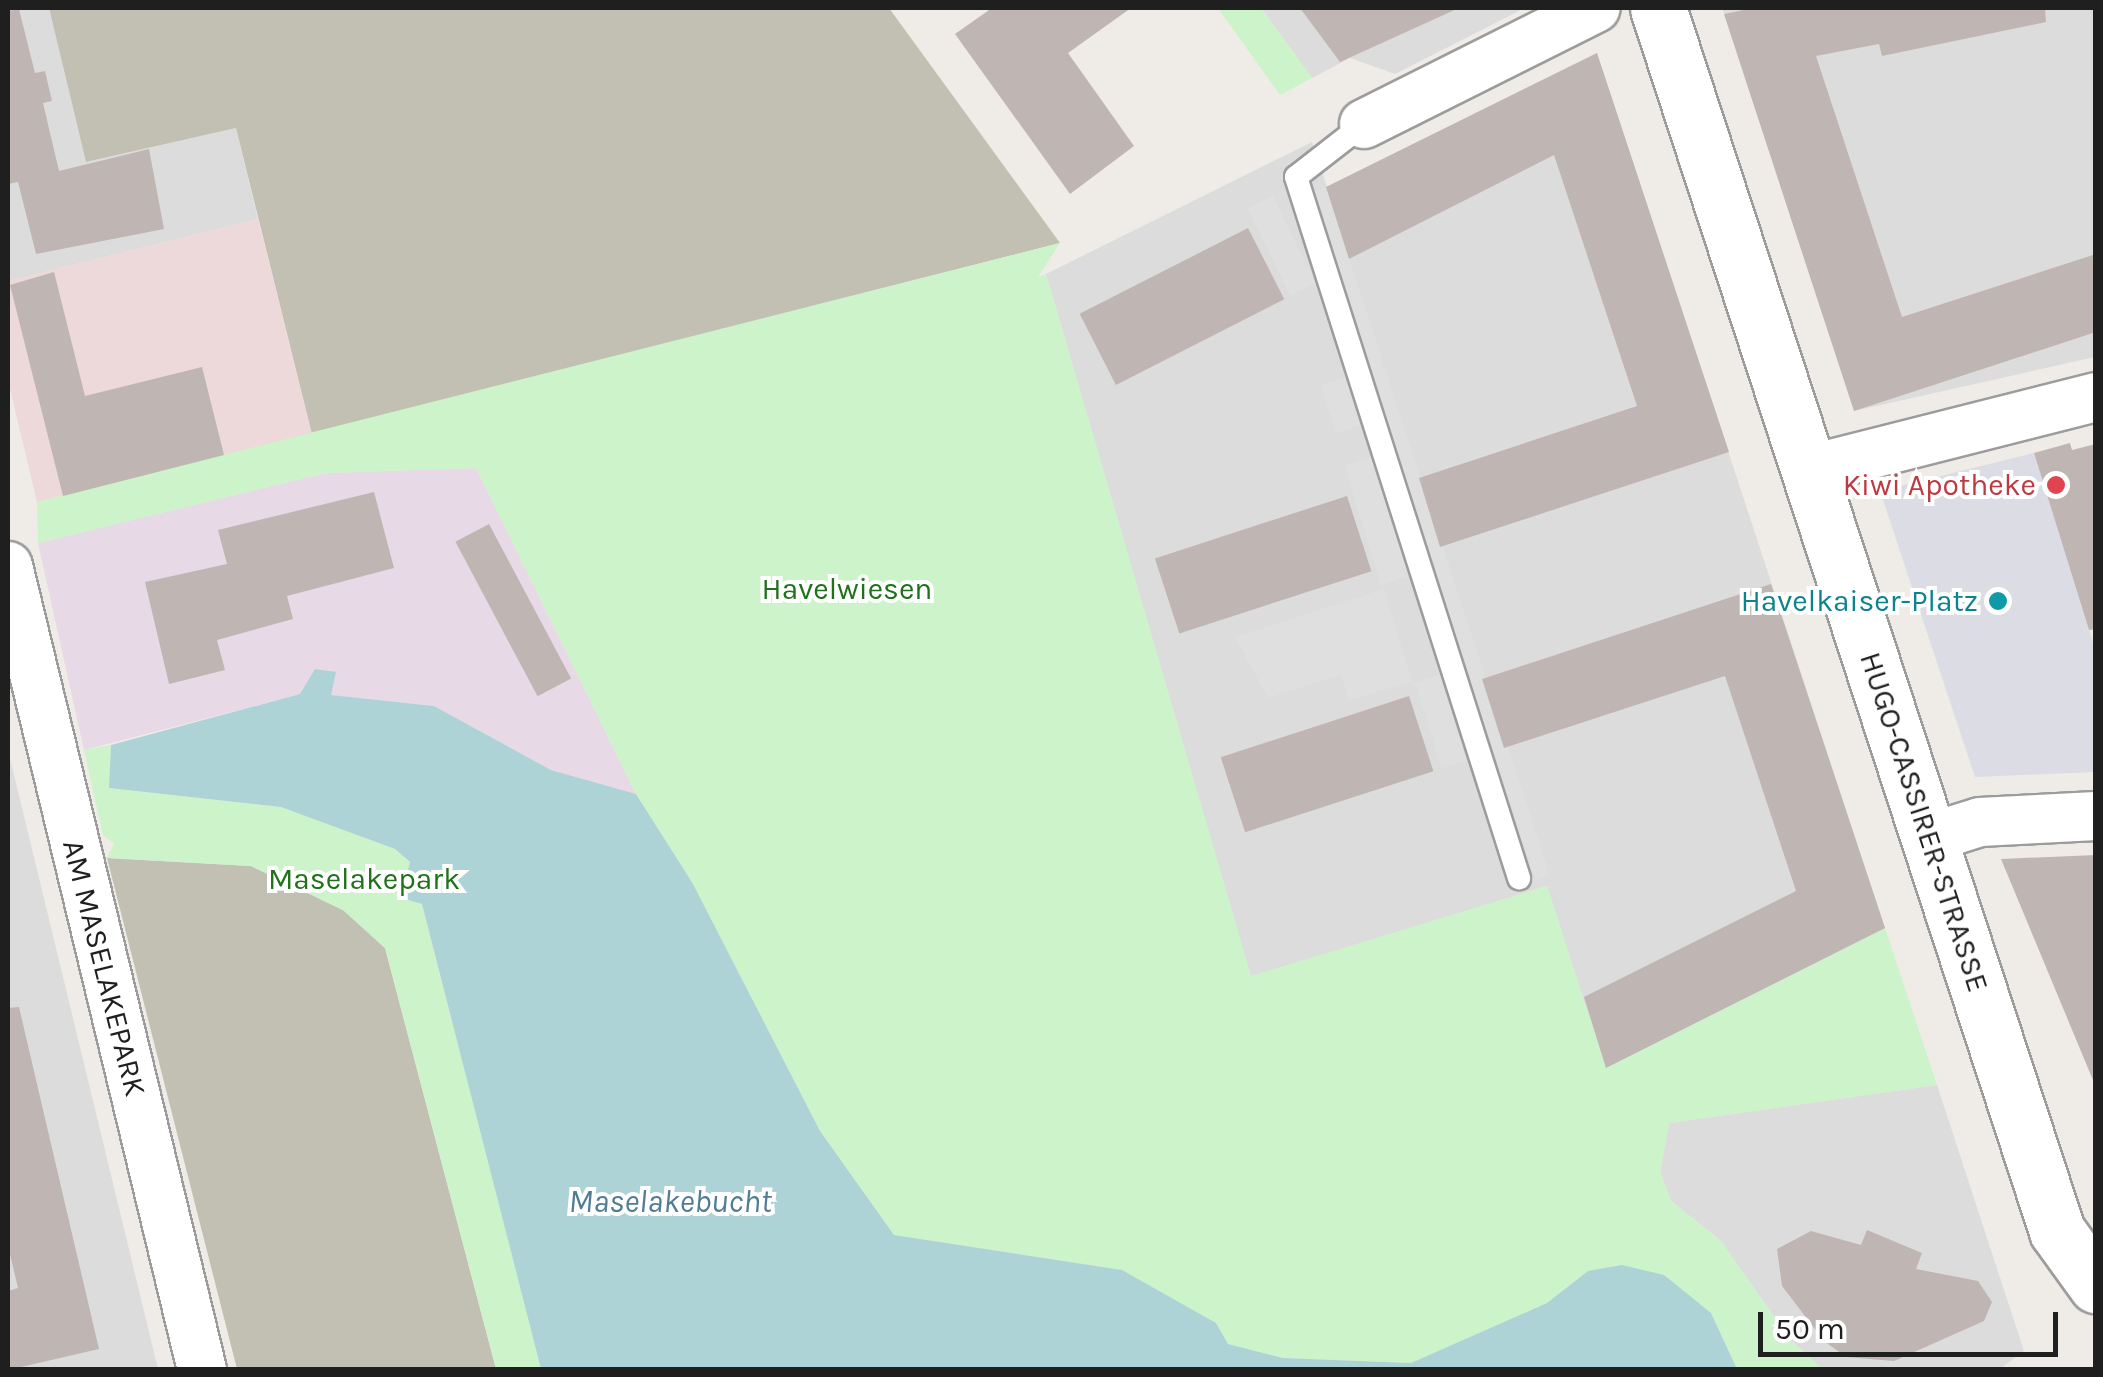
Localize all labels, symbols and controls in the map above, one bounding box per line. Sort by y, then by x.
place label: Kiwi Apotheke [1843,467,2036,503]
marker: Kiwi Apotheke [2045,474,2067,496]
park label: Havelwiesen [762,571,932,607]
place label: Havelkaiser-Platz [1741,583,1978,619]
marker: Havelkaiser-Platz [1987,590,2009,612]
street label: HUGO-CASSIRER-STRASSE [1852,648,1996,996]
street label: AM MASELAKEPARK [55,836,153,1100]
park label: Maselakepark [268,861,460,897]
water label: Maselakebucht [568,1183,772,1221]
scale bar [1763,1292,2063,1354]
text: 50 m [1775,1311,1845,1347]

